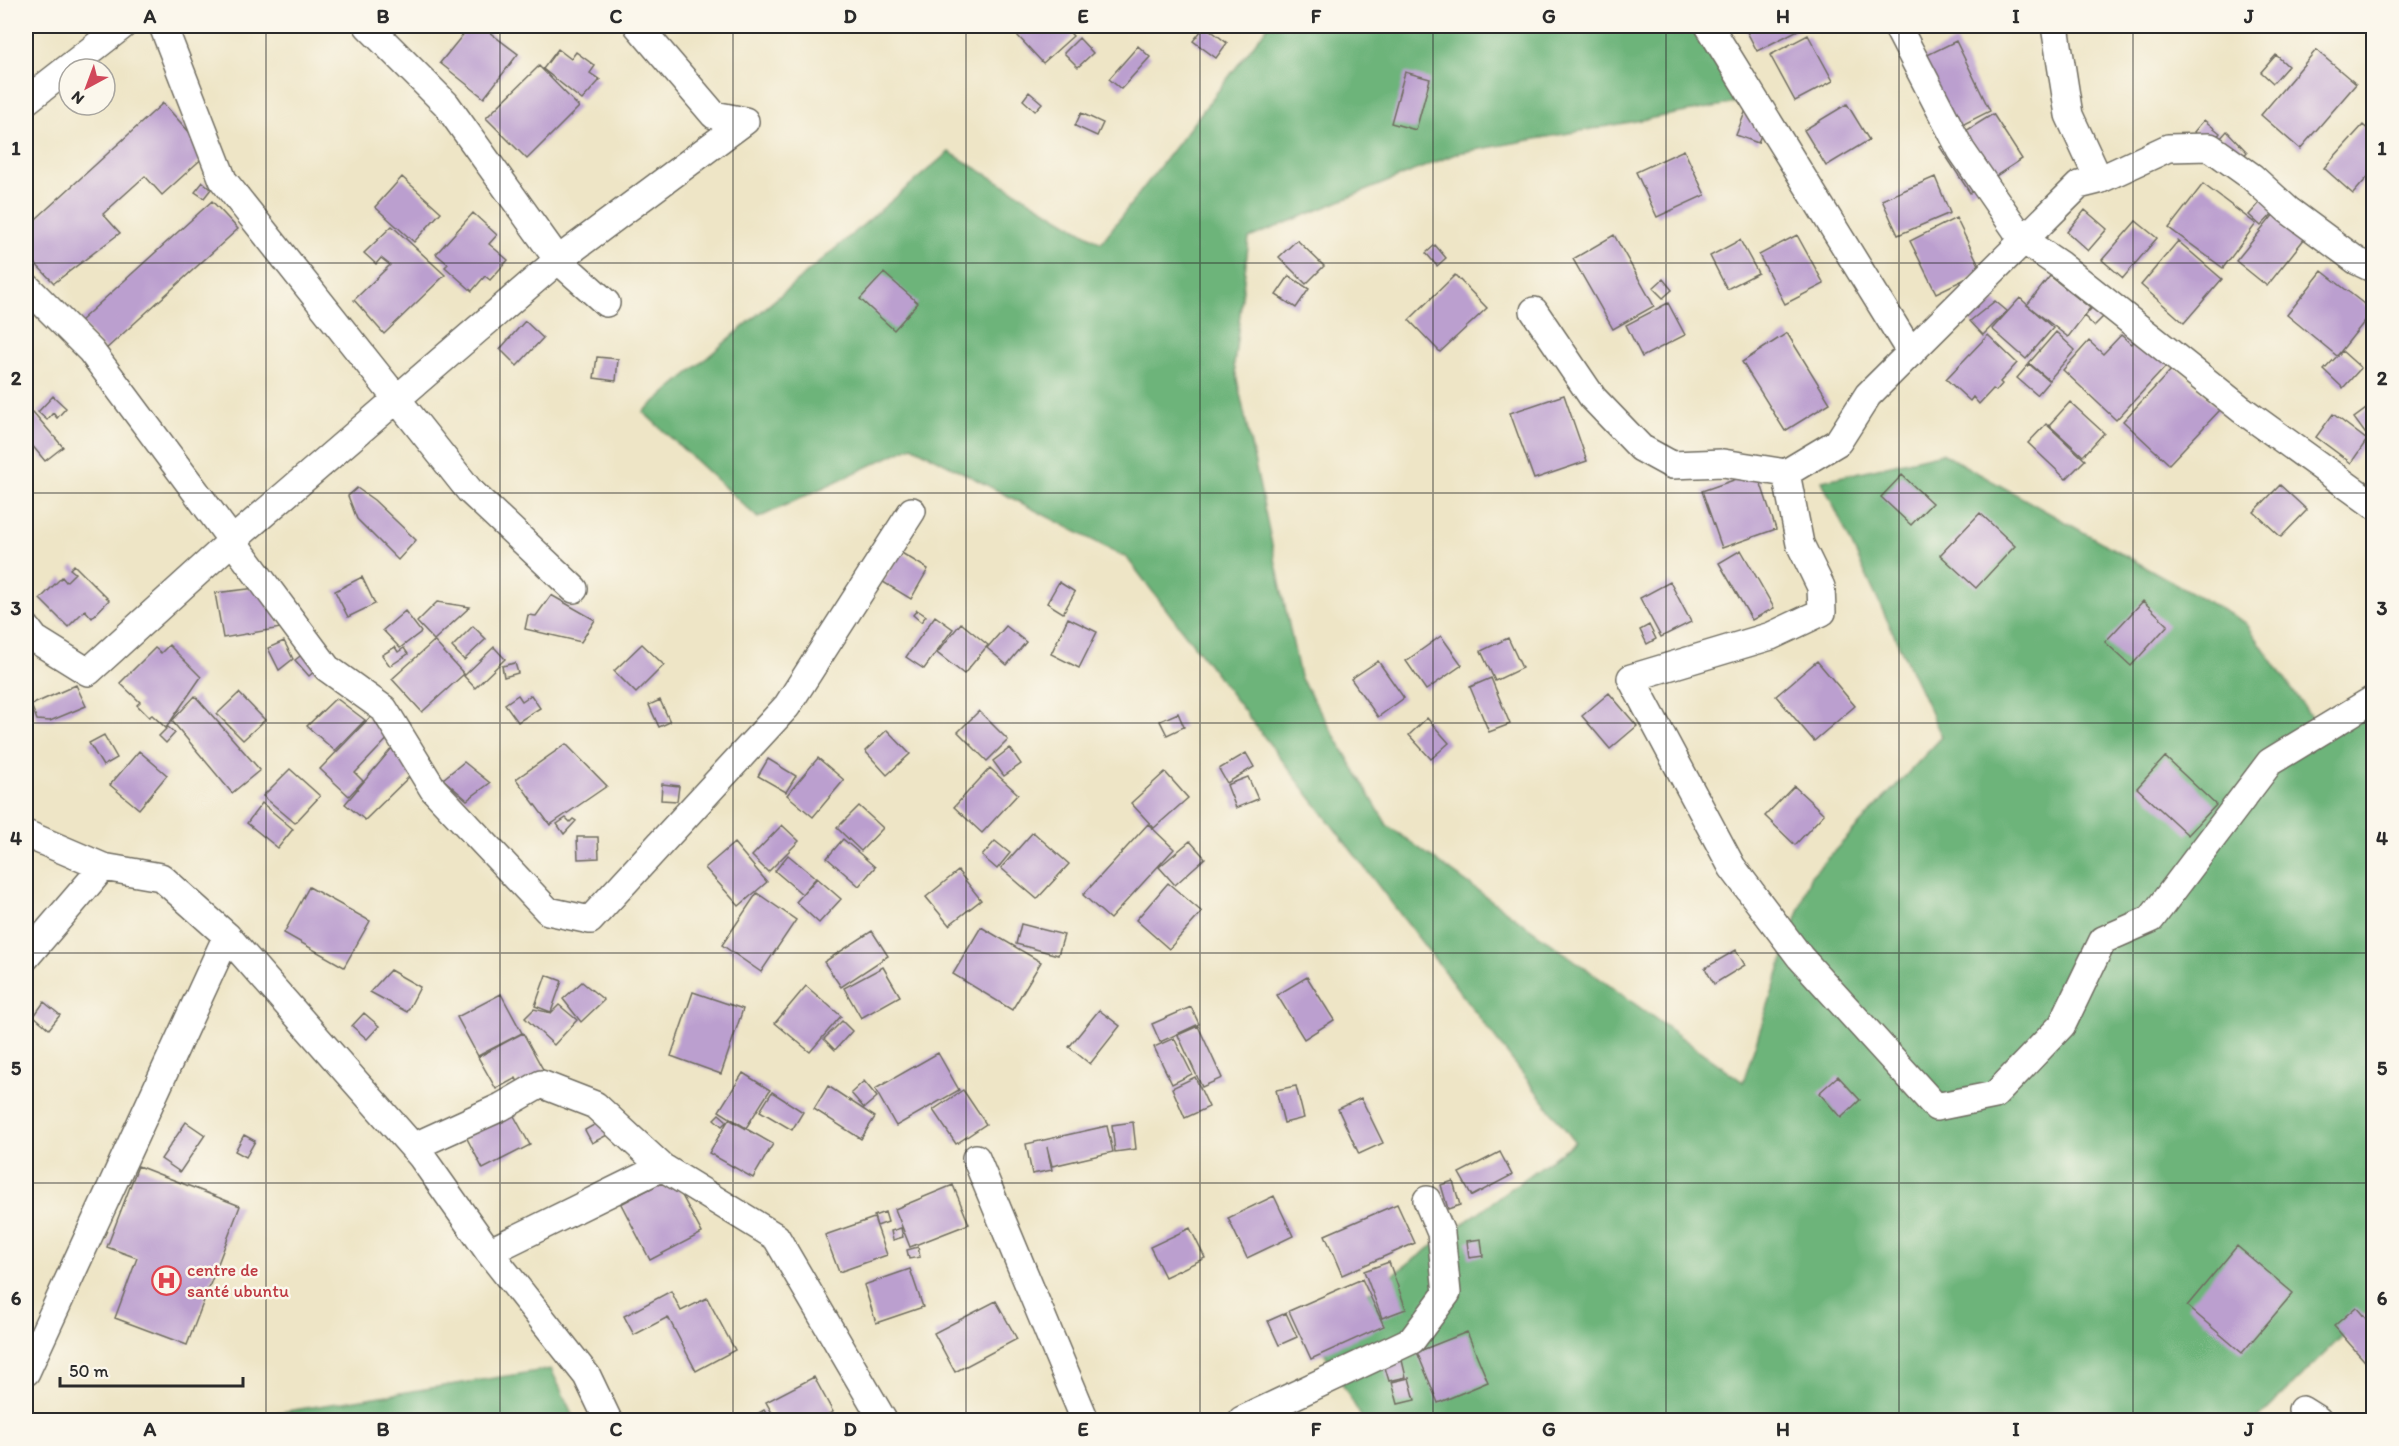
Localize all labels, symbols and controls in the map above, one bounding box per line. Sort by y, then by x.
text: A [143,4,157,28]
text: B [377,4,390,28]
text: C [610,4,623,28]
text: D [843,4,857,28]
text: E [1077,4,1089,28]
text: F [1311,4,1322,28]
text: G [1542,4,1556,28]
text: H [1776,4,1790,28]
text: I [2012,4,2020,28]
text: J [2243,4,2254,28]
north arrow [57,57,117,117]
text: N [67,87,88,109]
text: 1 [11,136,21,160]
text: 1 [2377,136,2387,160]
text: 2 [11,366,22,390]
text: 2 [2377,366,2388,390]
text: 3 [11,596,22,620]
text: 3 [2377,596,2388,620]
text: 4 [10,826,22,850]
text: 4 [2376,826,2388,850]
text: 5 [11,1056,22,1080]
text: 5 [2377,1056,2388,1080]
place label: centre de santé ubuntu [187,1259,289,1302]
hospital icon: centre de santé ubuntu [150,1264,182,1296]
text: 6 [11,1286,22,1310]
text: 6 [2377,1286,2388,1310]
scale bar [60,1350,243,1388]
text: 50 m [69,1360,109,1382]
text: A [143,1417,157,1441]
text: B [377,1417,390,1441]
text: C [610,1417,623,1441]
text: D [843,1417,857,1441]
text: E [1077,1417,1089,1441]
text: F [1311,1417,1322,1441]
text: G [1542,1417,1556,1441]
text: H [1776,1417,1790,1441]
text: I [2012,1417,2020,1441]
text: J [2243,1417,2254,1441]

